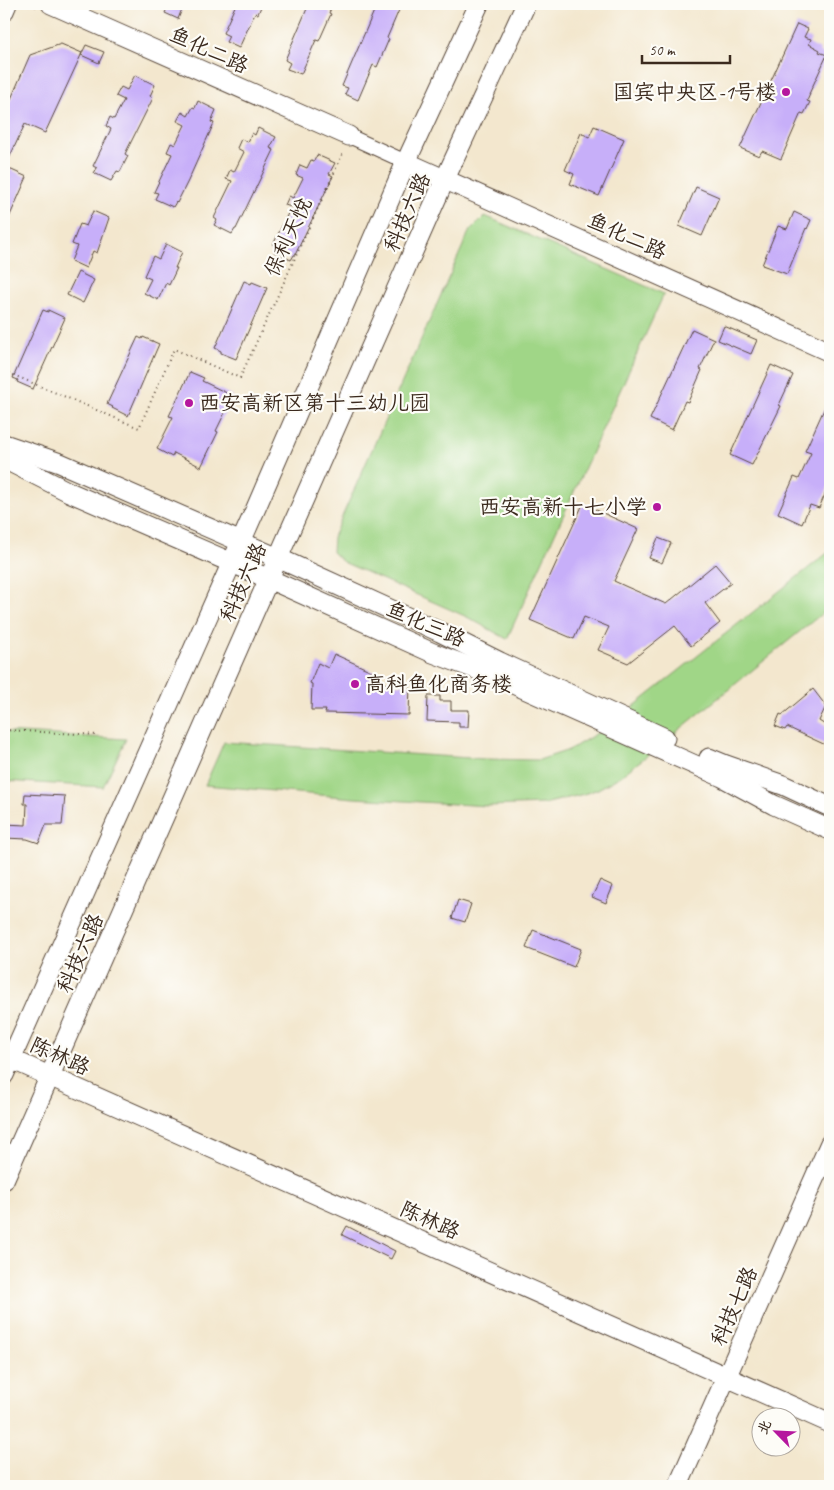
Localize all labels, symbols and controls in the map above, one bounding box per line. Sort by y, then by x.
street label: 鱼化二路 [165,21,253,79]
scale bar [642,32,729,64]
text: 50 m [649,41,676,60]
place label: 国宾中央区-1号楼 [613,79,776,105]
marker: 国宾中央区-1号楼 [780,86,792,98]
street label: 科技六路 [378,168,436,256]
street label: 保利天悦 [258,193,318,281]
street label: 鱼化二路 [583,207,671,265]
place label: 西安高新区第十三幼儿园 [199,390,430,416]
marker: 西安高新区第十三幼儿园 [183,397,195,409]
place label: 西安高新十七小学 [479,494,647,520]
marker: 西安高新十七小学 [651,501,663,513]
street label: 科技六路 [214,538,272,626]
street label: 鱼化三路 [382,596,470,652]
place label: 高科鱼化商务楼 [365,671,512,697]
marker: 高科鱼化商务楼 [349,678,361,690]
street label: 科技六路 [51,909,109,997]
street label: 陈林路 [26,1031,94,1081]
street label: 陈林路 [396,1195,464,1245]
street label: 科技七路 [705,1262,763,1350]
north arrow [752,1408,802,1458]
text: 北 [754,1417,775,1437]

